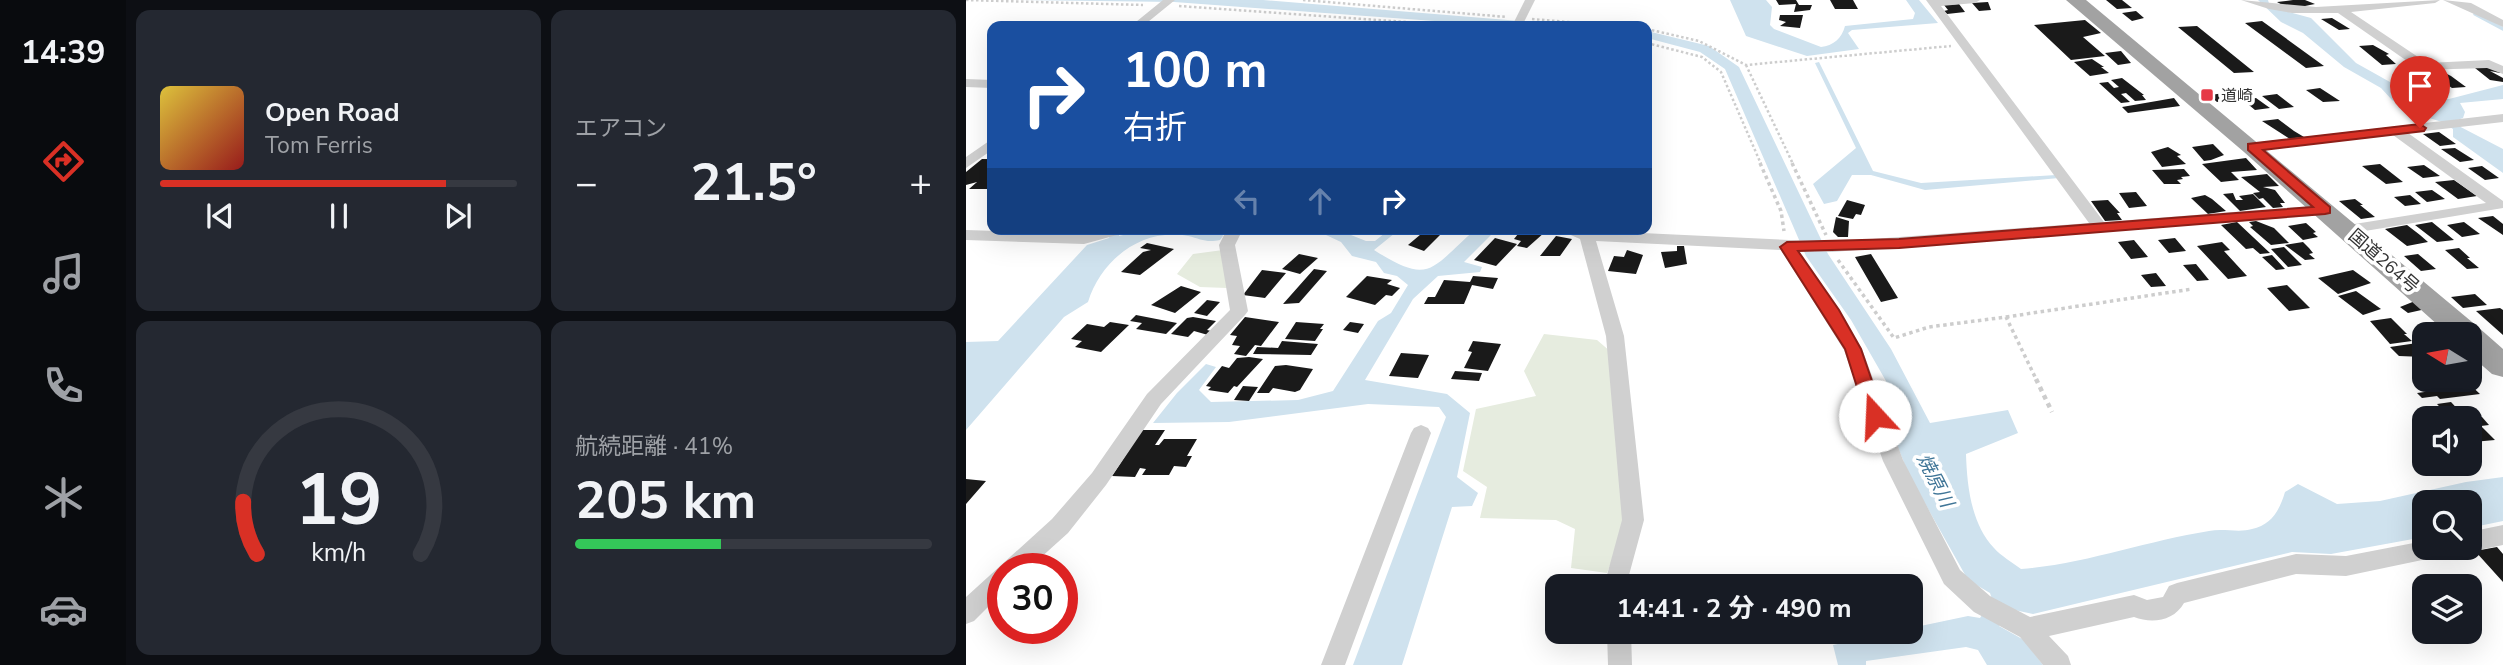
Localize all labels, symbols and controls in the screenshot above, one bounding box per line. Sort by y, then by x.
text: 14:39 [21,31,105,74]
text: 100 m [1123,37,1267,104]
icon: right [1008,49,1099,140]
pin [2390,56,2450,128]
icon: arrive [2401,67,2439,105]
place label: 道崎 [2221,85,2253,107]
marker: 道崎 [2199,87,2215,103]
text: Open Road [265,95,400,130]
text: 右折 [1123,106,1187,149]
text: エアコン [575,113,667,144]
text: Tom Ferris [265,130,373,161]
icon: directions [39,137,88,186]
text: 21.5° [690,147,817,218]
text: − [575,158,598,209]
text: + [909,158,932,209]
icon: left [1228,182,1266,220]
icon: ahead [1301,182,1339,220]
icon: right [1374,182,1412,220]
icon: previous [201,197,239,235]
icon: pause [320,197,358,235]
icon: next [439,197,477,235]
street label: 国道264号 [2344,224,2424,298]
icon: music [39,249,88,298]
north arrow [2412,322,2482,392]
map controls [2412,322,2482,644]
icon: phone [39,361,88,410]
position arrow [1838,379,1912,453]
button: sound [2412,406,2482,476]
text: 航続距離 · 41% [575,431,733,462]
water label: 焼原川 [1911,449,1961,514]
text: 19 [295,450,382,550]
text: 205 km [575,465,756,536]
icon: climate [39,473,88,522]
button: search [2412,490,2482,560]
text: km/h [311,536,366,570]
speed limit sign: 30 [987,553,1078,644]
button: layers [2412,574,2482,644]
icon: car [39,585,88,634]
text: 14:41 · 2 分 · 490 m [1616,591,1852,626]

